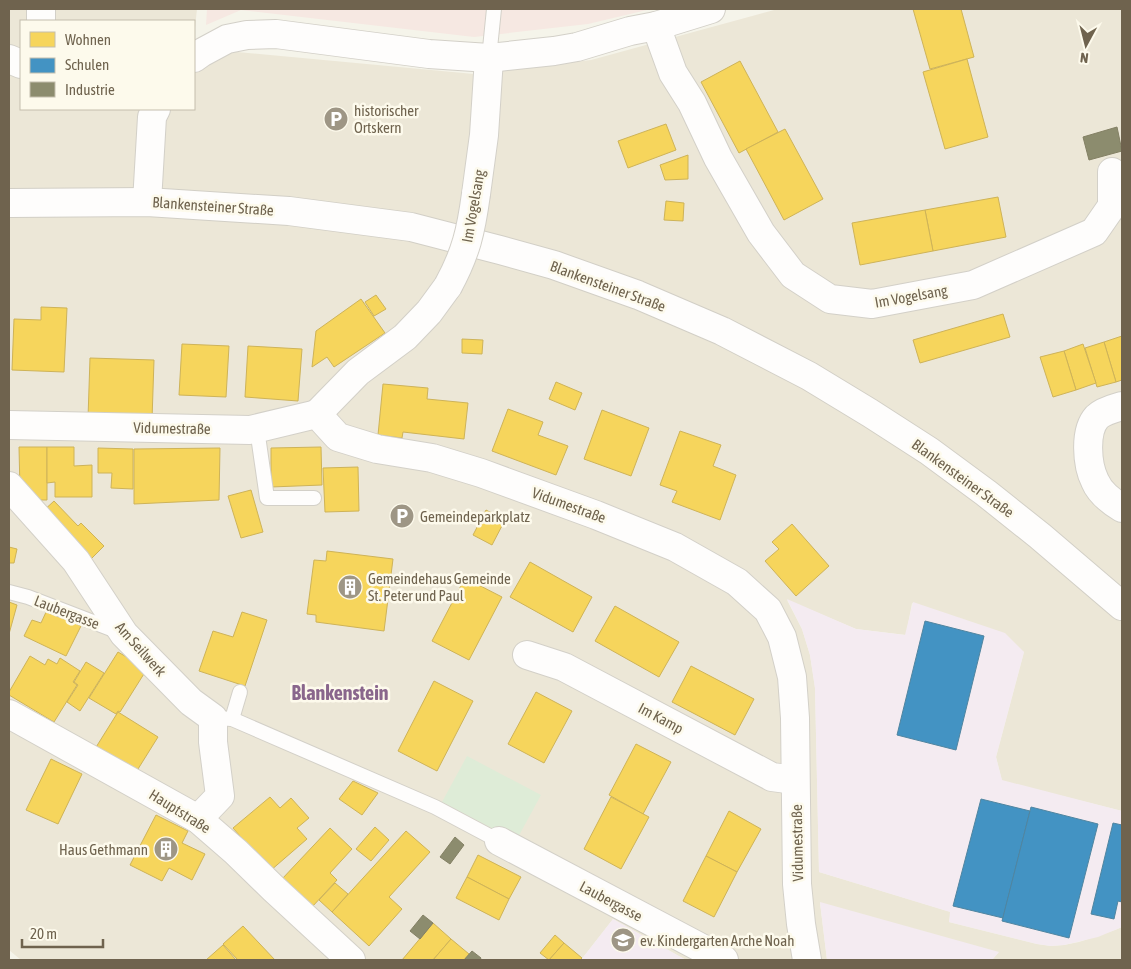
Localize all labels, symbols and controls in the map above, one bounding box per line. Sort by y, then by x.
legend [20,20,195,110]
north arrow [1061,20,1111,70]
text: Wohnen [65,31,111,48]
text: N [1079,49,1089,66]
text: Schulen [65,56,109,73]
text: Industrie [65,81,115,98]
place label: historischer Ortskern [354,102,419,136]
parking icon: historischer Ortskern [323,106,349,132]
street label: Im Vogelsang [458,168,488,244]
street label: Blankensteiner Straße [152,193,274,219]
street label: Blankensteiner Straße [548,257,668,315]
street label: Im Vogelsang [873,281,949,311]
street label: Vidumestraße [133,419,211,437]
street label: Blankensteiner Straße [909,435,1017,521]
street label: Vidumestraße [530,484,608,526]
parking icon: Gemeindeparkplatz [389,503,415,529]
place label: Gemeindeparkplatz [420,508,531,525]
place label: Gemeindehaus Gemeinde St. Peter und Paul [368,570,511,604]
building icon: Gemeindehaus Gemeinde St. Peter und Paul [337,574,363,600]
street label: Laubergasse [32,592,102,632]
street label: Am Seilwerk [112,618,170,680]
district label: Blankenstein [292,681,388,704]
street label: Im Kamp [636,699,686,737]
street label: Hauptstraße [146,786,214,837]
street label: Vidumestraße [788,804,806,882]
building icon: Haus Gethmann [153,836,179,862]
place label: Haus Gethmann [59,841,148,858]
street label: Laubergasse [577,877,645,925]
scale bar [22,916,104,948]
text: 20 m [30,925,57,942]
school or university icon: ev. Kindergarten Arche Noah [610,927,636,953]
place label: ev. Kindergarten Arche Noah [640,932,794,949]

